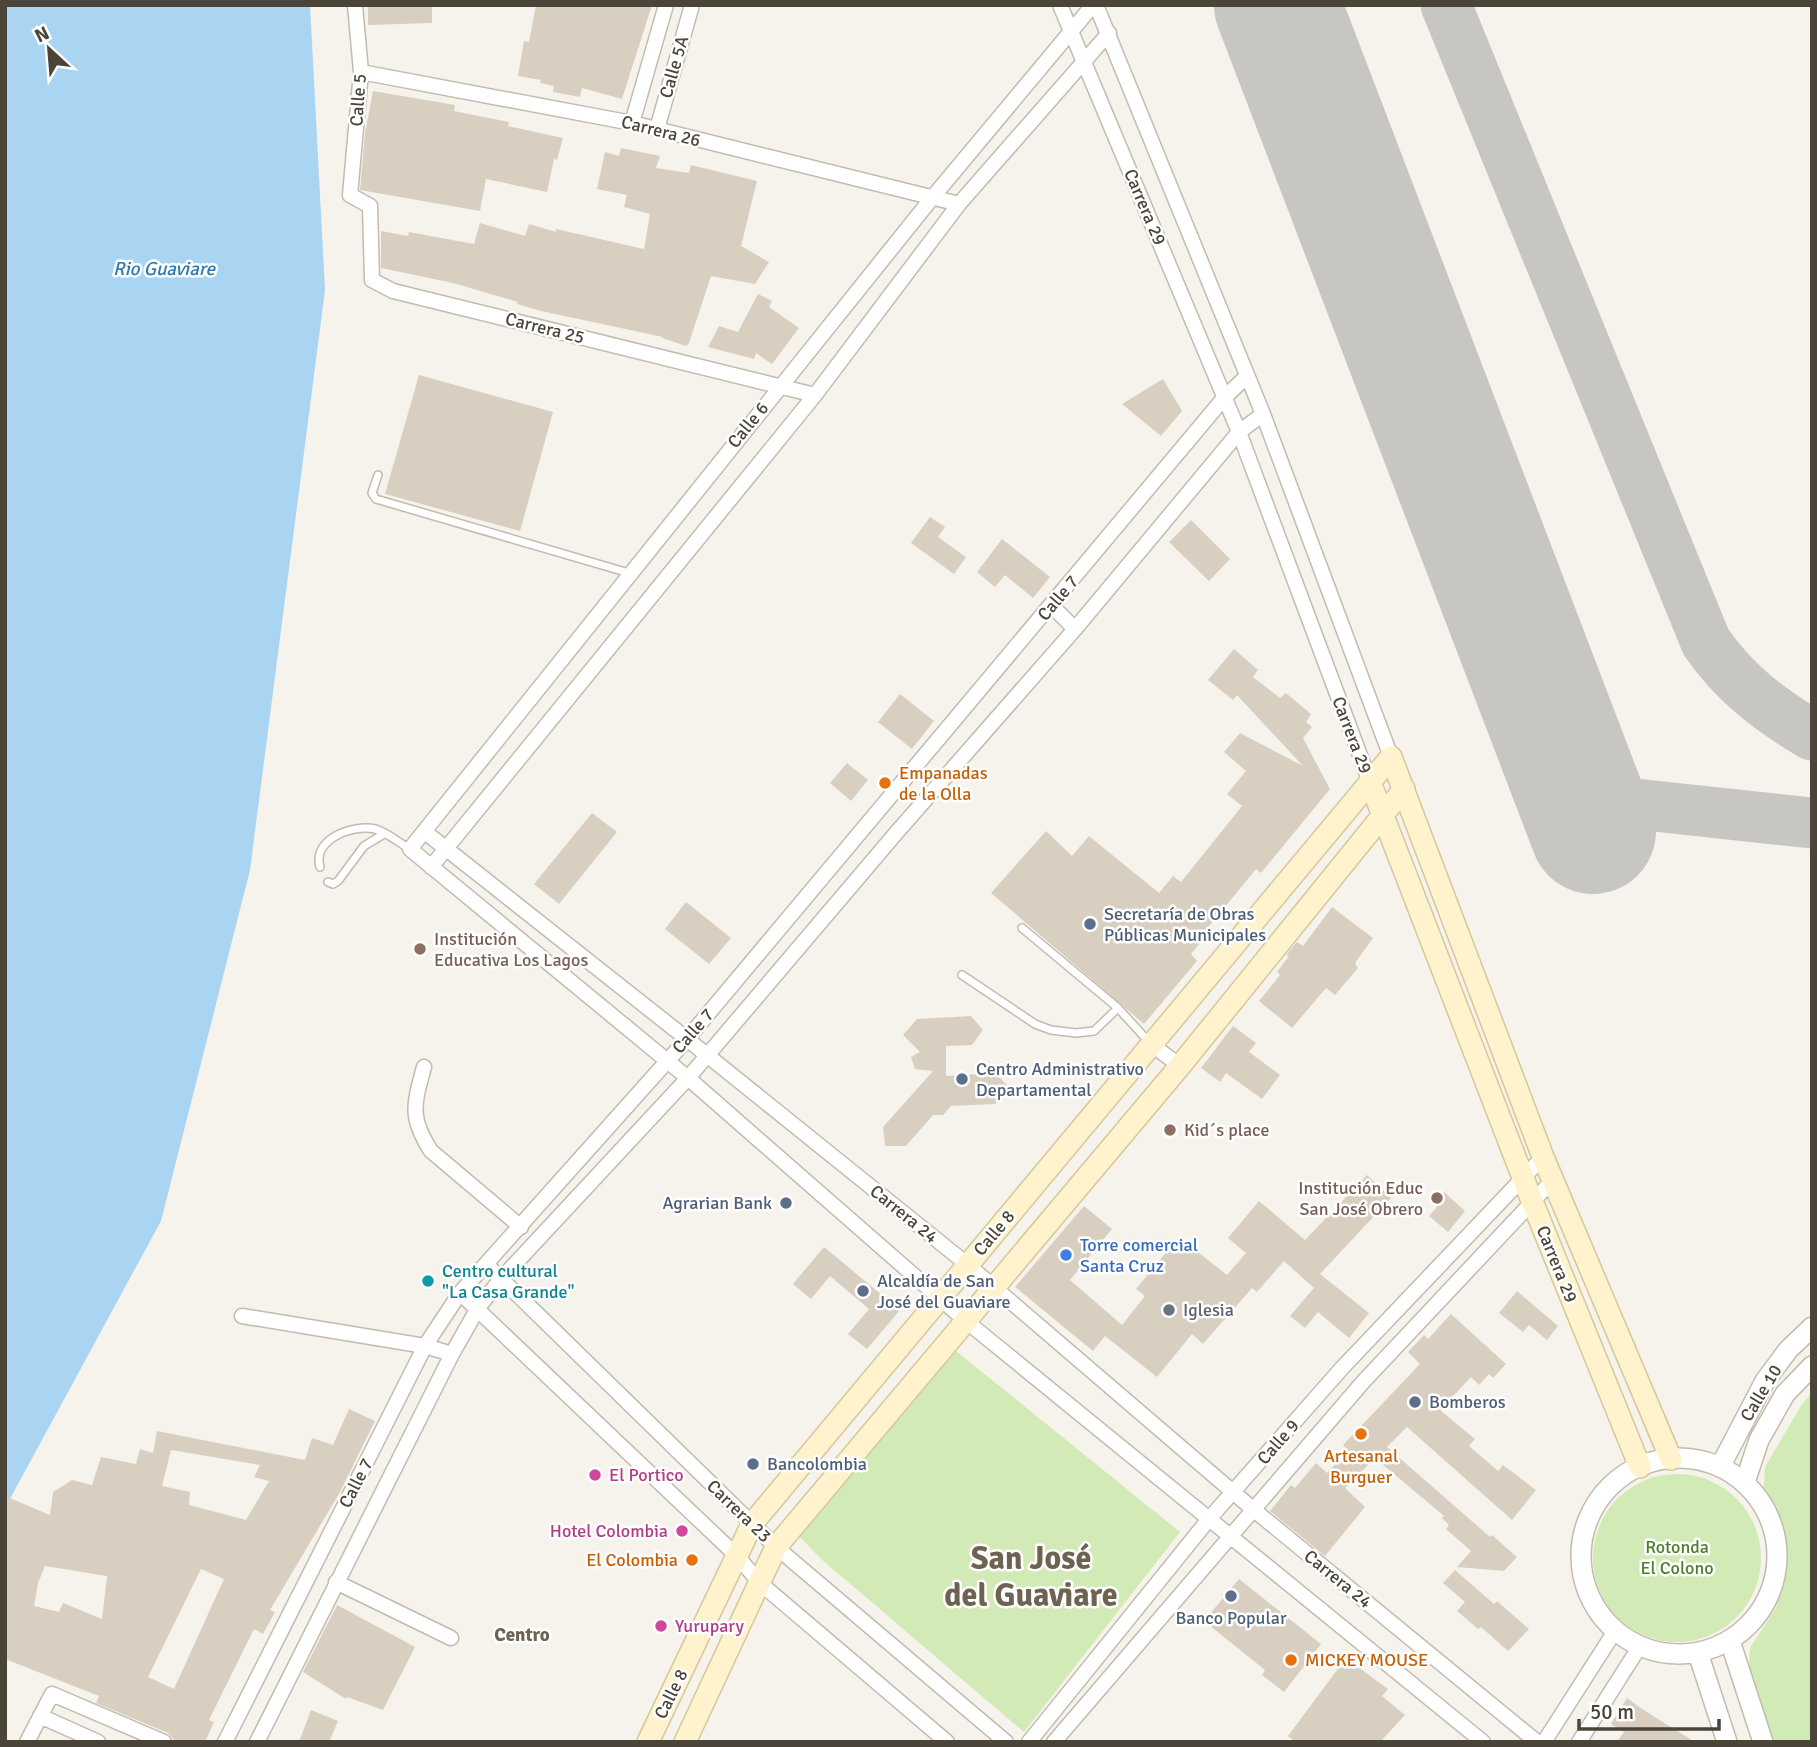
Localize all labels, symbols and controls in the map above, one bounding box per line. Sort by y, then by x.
north arrow [14,14,84,84]
text: N [31,21,53,48]
street label: Calle 5A [655,33,693,101]
street label: Calle 5 [345,73,371,127]
street label: Carrera 26 [619,111,703,151]
street label: Carrera 29 [1119,166,1171,248]
water label: Rio Guaviare [113,257,216,281]
street label: Carrera 25 [503,308,587,348]
street label: Calle 6 [723,398,773,452]
street label: Calle 7 [1033,571,1083,625]
street label: Carrera 29 [1327,693,1377,777]
place label: Empanadas de la Olla [899,762,988,805]
marker: Empanadas de la Olla [877,775,893,791]
place label: Secretaría de Obras Públicas Municipales [1104,903,1266,946]
marker: Secretaría de Obras Públicas Municipales [1082,916,1098,932]
place label: Institución Educativa Los Lagos [434,928,588,971]
marker: Institución Educativa Los Lagos [412,941,428,957]
street label: Calle 7 [667,1004,719,1058]
place label: Centro Administrativo Departamental [976,1058,1144,1101]
marker: Centro Administrativo Departamental [954,1071,970,1087]
place label: Kid´s place [1184,1119,1269,1141]
marker: Kid´s place [1162,1122,1178,1138]
place label: Institución Educ San José Obrero [1298,1177,1423,1220]
street label: Carrera 24 [866,1180,943,1248]
marker: Institución Educ San José Obrero [1429,1190,1445,1206]
place label: Agrarian Bank [662,1192,772,1214]
marker: Agrarian Bank [778,1195,794,1211]
street label: Calle 8 [969,1206,1019,1260]
street label: Carrera 29 [1532,1222,1582,1306]
place label: Torre comercial Santa Cruz [1080,1234,1198,1277]
marker: Torre comercial Santa Cruz [1058,1247,1074,1263]
place label: Centro cultural "La Casa Grande" [442,1260,575,1303]
place label: Alcaldía de San José del Guaviare [877,1270,1011,1313]
marker: Centro cultural "La Casa Grande" [420,1273,436,1289]
marker: Alcaldía de San José del Guaviare [855,1283,871,1299]
place label: Iglesia [1183,1299,1234,1321]
marker: Iglesia [1161,1302,1177,1318]
street label: Calle 10 [1735,1361,1787,1425]
place label: Bomberos [1429,1391,1506,1413]
marker: Bomberos [1407,1394,1423,1410]
street label: Calle 9 [1252,1415,1304,1469]
marker: Artesanal Burguer [1353,1426,1369,1442]
place label: Artesanal Burguer [1324,1445,1398,1488]
place label: Bancolombia [767,1453,867,1475]
street label: Calle 7 [334,1454,378,1512]
marker: Bancolombia [745,1456,761,1472]
place label: El Portico [609,1464,684,1486]
marker: El Portico [587,1467,603,1483]
street label: Carrera 23 [702,1475,776,1547]
place label: Hotel Colombia [550,1520,668,1542]
marker: Hotel Colombia [674,1523,690,1539]
park label: Rotonda El Colono [1640,1536,1714,1579]
district label: San José del Guaviare [944,1539,1118,1615]
street label: Carrera 24 [1300,1545,1377,1613]
place label: El Colombia [586,1549,678,1571]
marker: El Colombia [684,1552,700,1568]
marker: Banco Popular [1223,1588,1239,1604]
place label: Banco Popular [1175,1607,1287,1629]
place label: Yurupary [675,1615,744,1637]
marker: Yurupary [653,1618,669,1634]
district label: Centro [494,1623,550,1647]
place label: MICKEY MOUSE [1305,1649,1428,1671]
marker: MICKEY MOUSE [1283,1652,1299,1668]
street label: Calle 8 [650,1665,692,1723]
scale bar [1579,1688,1719,1732]
text: 50 m [1590,1699,1634,1725]

